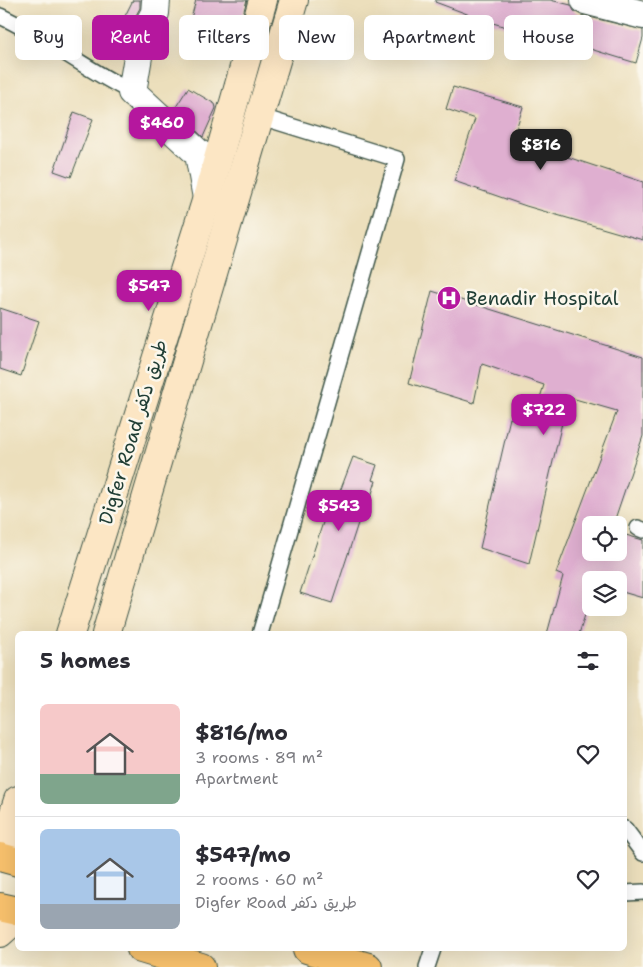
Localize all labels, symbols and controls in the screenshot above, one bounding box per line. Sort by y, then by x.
chip: Buy [15,15,82,60]
chip: Rent [92,15,169,60]
chip: Filters [179,15,269,60]
chip: New [279,15,354,60]
chip: Apartment [364,15,494,60]
chip: House [504,15,593,60]
pin: $460 [132,106,192,149]
text: $460 [140,112,184,133]
pin: $816 [511,128,571,171]
text: $816 [521,134,561,155]
pin: $547 [119,270,179,312]
text: $547 [128,275,170,296]
hospital icon: Benadir Hospital [436,285,462,311]
place label: Benadir Hospital [466,286,619,311]
street label: Digfer Road طريق دكفر [93,336,173,528]
pin: $722 [514,394,574,436]
text: $722 [522,399,566,420]
pin: $543 [309,490,369,532]
text: $543 [318,495,360,516]
map controls [582,516,627,616]
button: locate [582,516,627,561]
button: layers [582,571,627,616]
text: 5 homes [40,647,131,675]
icon: filters [574,647,602,675]
text: $816/mo [195,719,288,747]
icon: home [80,724,140,784]
icon: heart [574,740,602,768]
text: 3 rooms · 89 m² [195,747,323,768]
text: Apartment [195,768,278,789]
text: $547/mo [195,841,291,869]
icon: home [80,849,140,909]
icon: heart [574,865,602,893]
text: 2 rooms · 60 m² [195,869,323,890]
text: Digfer Road طريق دكفر [195,892,357,913]

